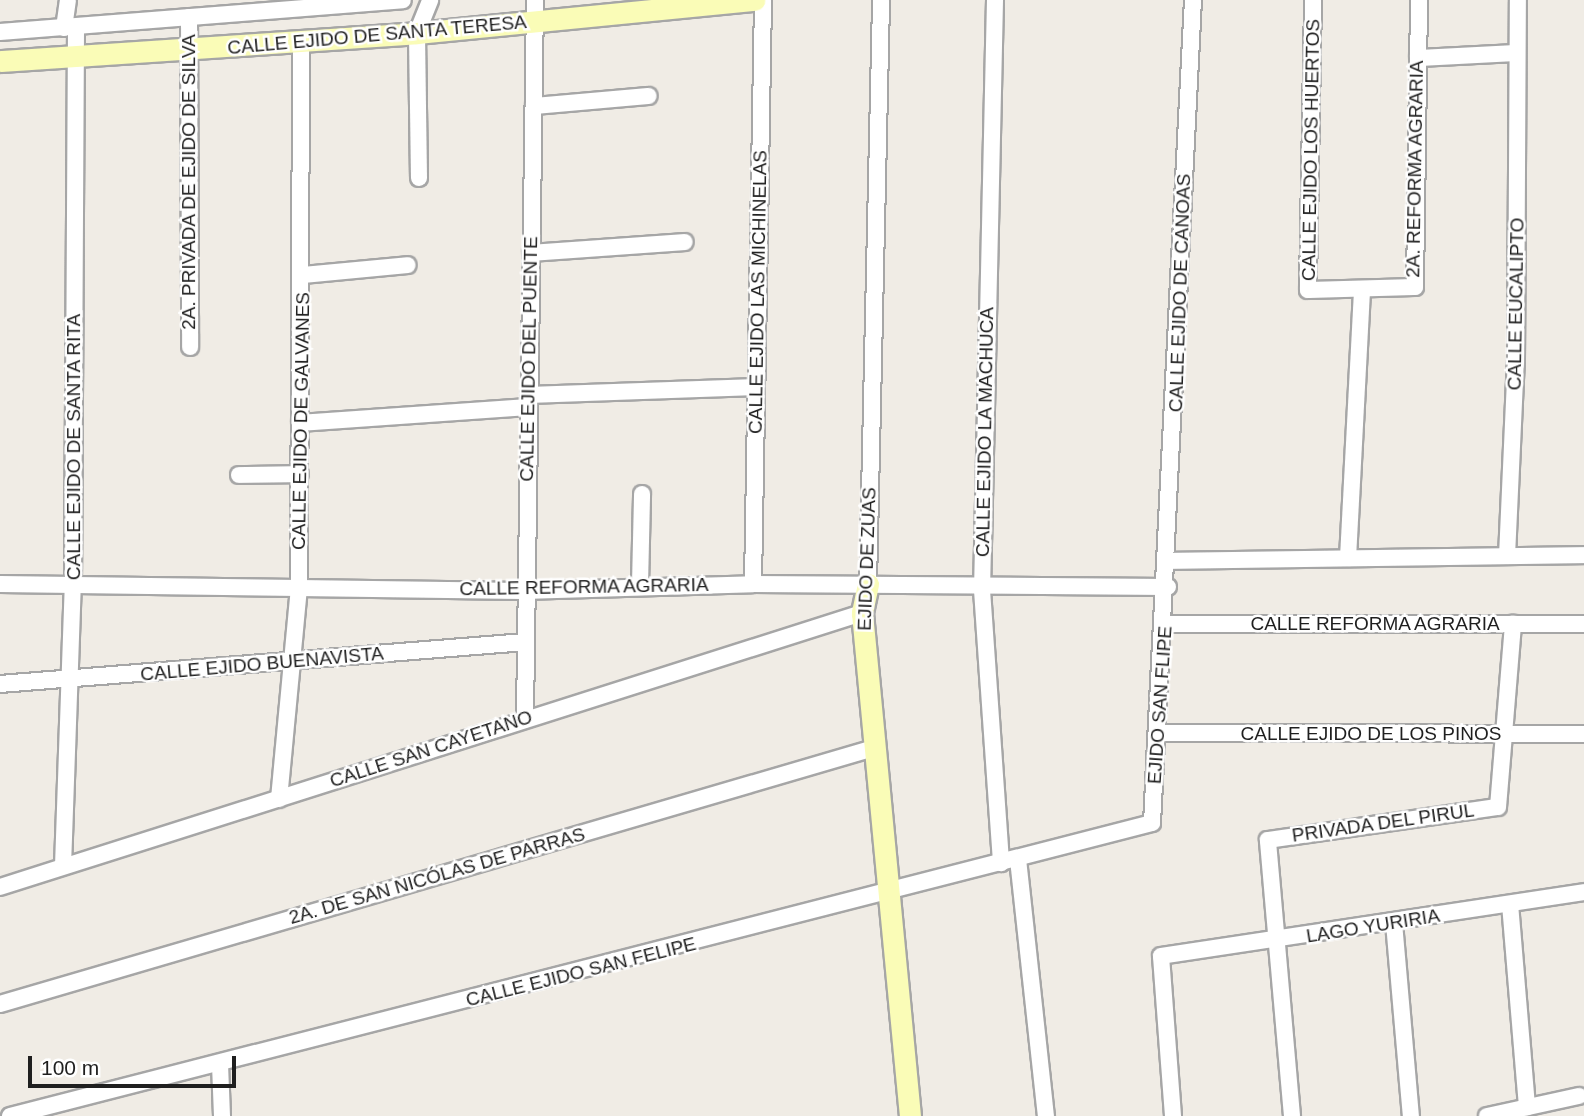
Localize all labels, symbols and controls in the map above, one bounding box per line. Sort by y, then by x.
street label: CALLE EJIDO DE SANTA TERESA [226,10,528,60]
street label: CALLE EJIDO LOS HUERTOS [1297,19,1325,281]
street label: 2A. PRIVADA DE EJIDO DE SILVA [178,34,200,330]
street label: 2A. REFORMA AGRARIA [1402,59,1428,279]
street label: CALLE EJIDO LAS MICHINELAS [744,150,772,434]
street label: CALLE EJIDO DE CANOAS [1164,173,1196,413]
street label: CALLE EUCALIPTO [1503,217,1529,391]
street label: CALLE EJIDO DEL PUENTE [515,236,543,482]
street label: CALLE EJIDO DE GALVANES [287,292,315,550]
street label: CALLE EJIDO LA MACHUCA [971,306,999,558]
street label: CALLE EJIDO DE SANTA RITA [63,313,85,581]
street label: EJIDO DE ZUAS [853,487,881,631]
street label: CALLE REFORMA AGRARIA [458,573,710,601]
street label: CALLE REFORMA AGRARIA [1249,613,1501,635]
street label: EJIDO SAN FLIPE [1143,625,1177,785]
street label: CALLE EJIDO BUENAVISTA [139,642,385,686]
street label: CALLE SAN CAYETANO [327,705,535,793]
street label: CALLE EJIDO DE LOS PINOS [1241,723,1501,745]
street label: PRIVADA DEL PIRUL [1290,799,1476,847]
street label: 2A. DE SAN NICÓLAS DE PARRAS [286,823,588,929]
street label: LAGO YURIRIA [1304,904,1442,948]
street label: CALLE EJIDO SAN FELIPE [463,932,699,1012]
scale bar [32,1042,240,1086]
text: 100 m [41,1056,99,1079]

